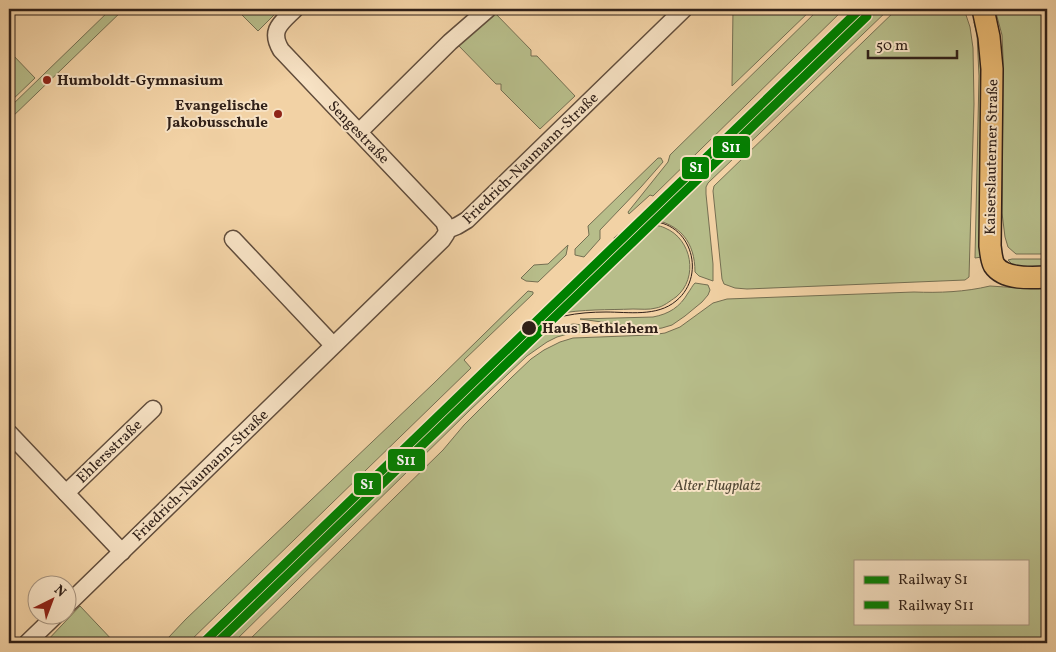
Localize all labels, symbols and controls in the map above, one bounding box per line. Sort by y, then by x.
scale bar [868,28,957,60]
text: 50 m [876,36,908,57]
place label: Humboldt-Gymnasium [57,71,224,92]
marker: Humboldt-Gymnasium [41,74,53,86]
street label: Kaiserslauterner Straße [981,79,1004,235]
street label: Friedrich-Naumann-Straße [458,88,604,230]
place label: Evangelische Jakobusschule [166,96,268,134]
street label: Sengestraße [322,97,393,169]
marker: Evangelische Jakobusschule [272,108,284,120]
line badge: S11 [712,135,751,159]
text: S11 [721,139,741,158]
line badge: S1 [681,156,710,180]
text: S1 [689,159,703,178]
marker: Haus Bethlehem [520,319,538,337]
place label: Haus Bethlehem [542,319,659,340]
street label: Friedrich-Naumann-Straße [128,405,274,547]
street label: Ehlersstraße [73,415,147,489]
line badge: S11 [387,448,426,472]
text: S11 [396,452,416,471]
line badge: S1 [353,472,382,496]
text: S1 [360,476,374,495]
park label: Alter Flugplatz [672,476,761,497]
legend [854,560,1028,624]
text: Railway S1 [898,570,968,591]
north arrow [28,574,78,624]
text: N [50,581,70,602]
text: Railway S11 [898,596,974,617]

